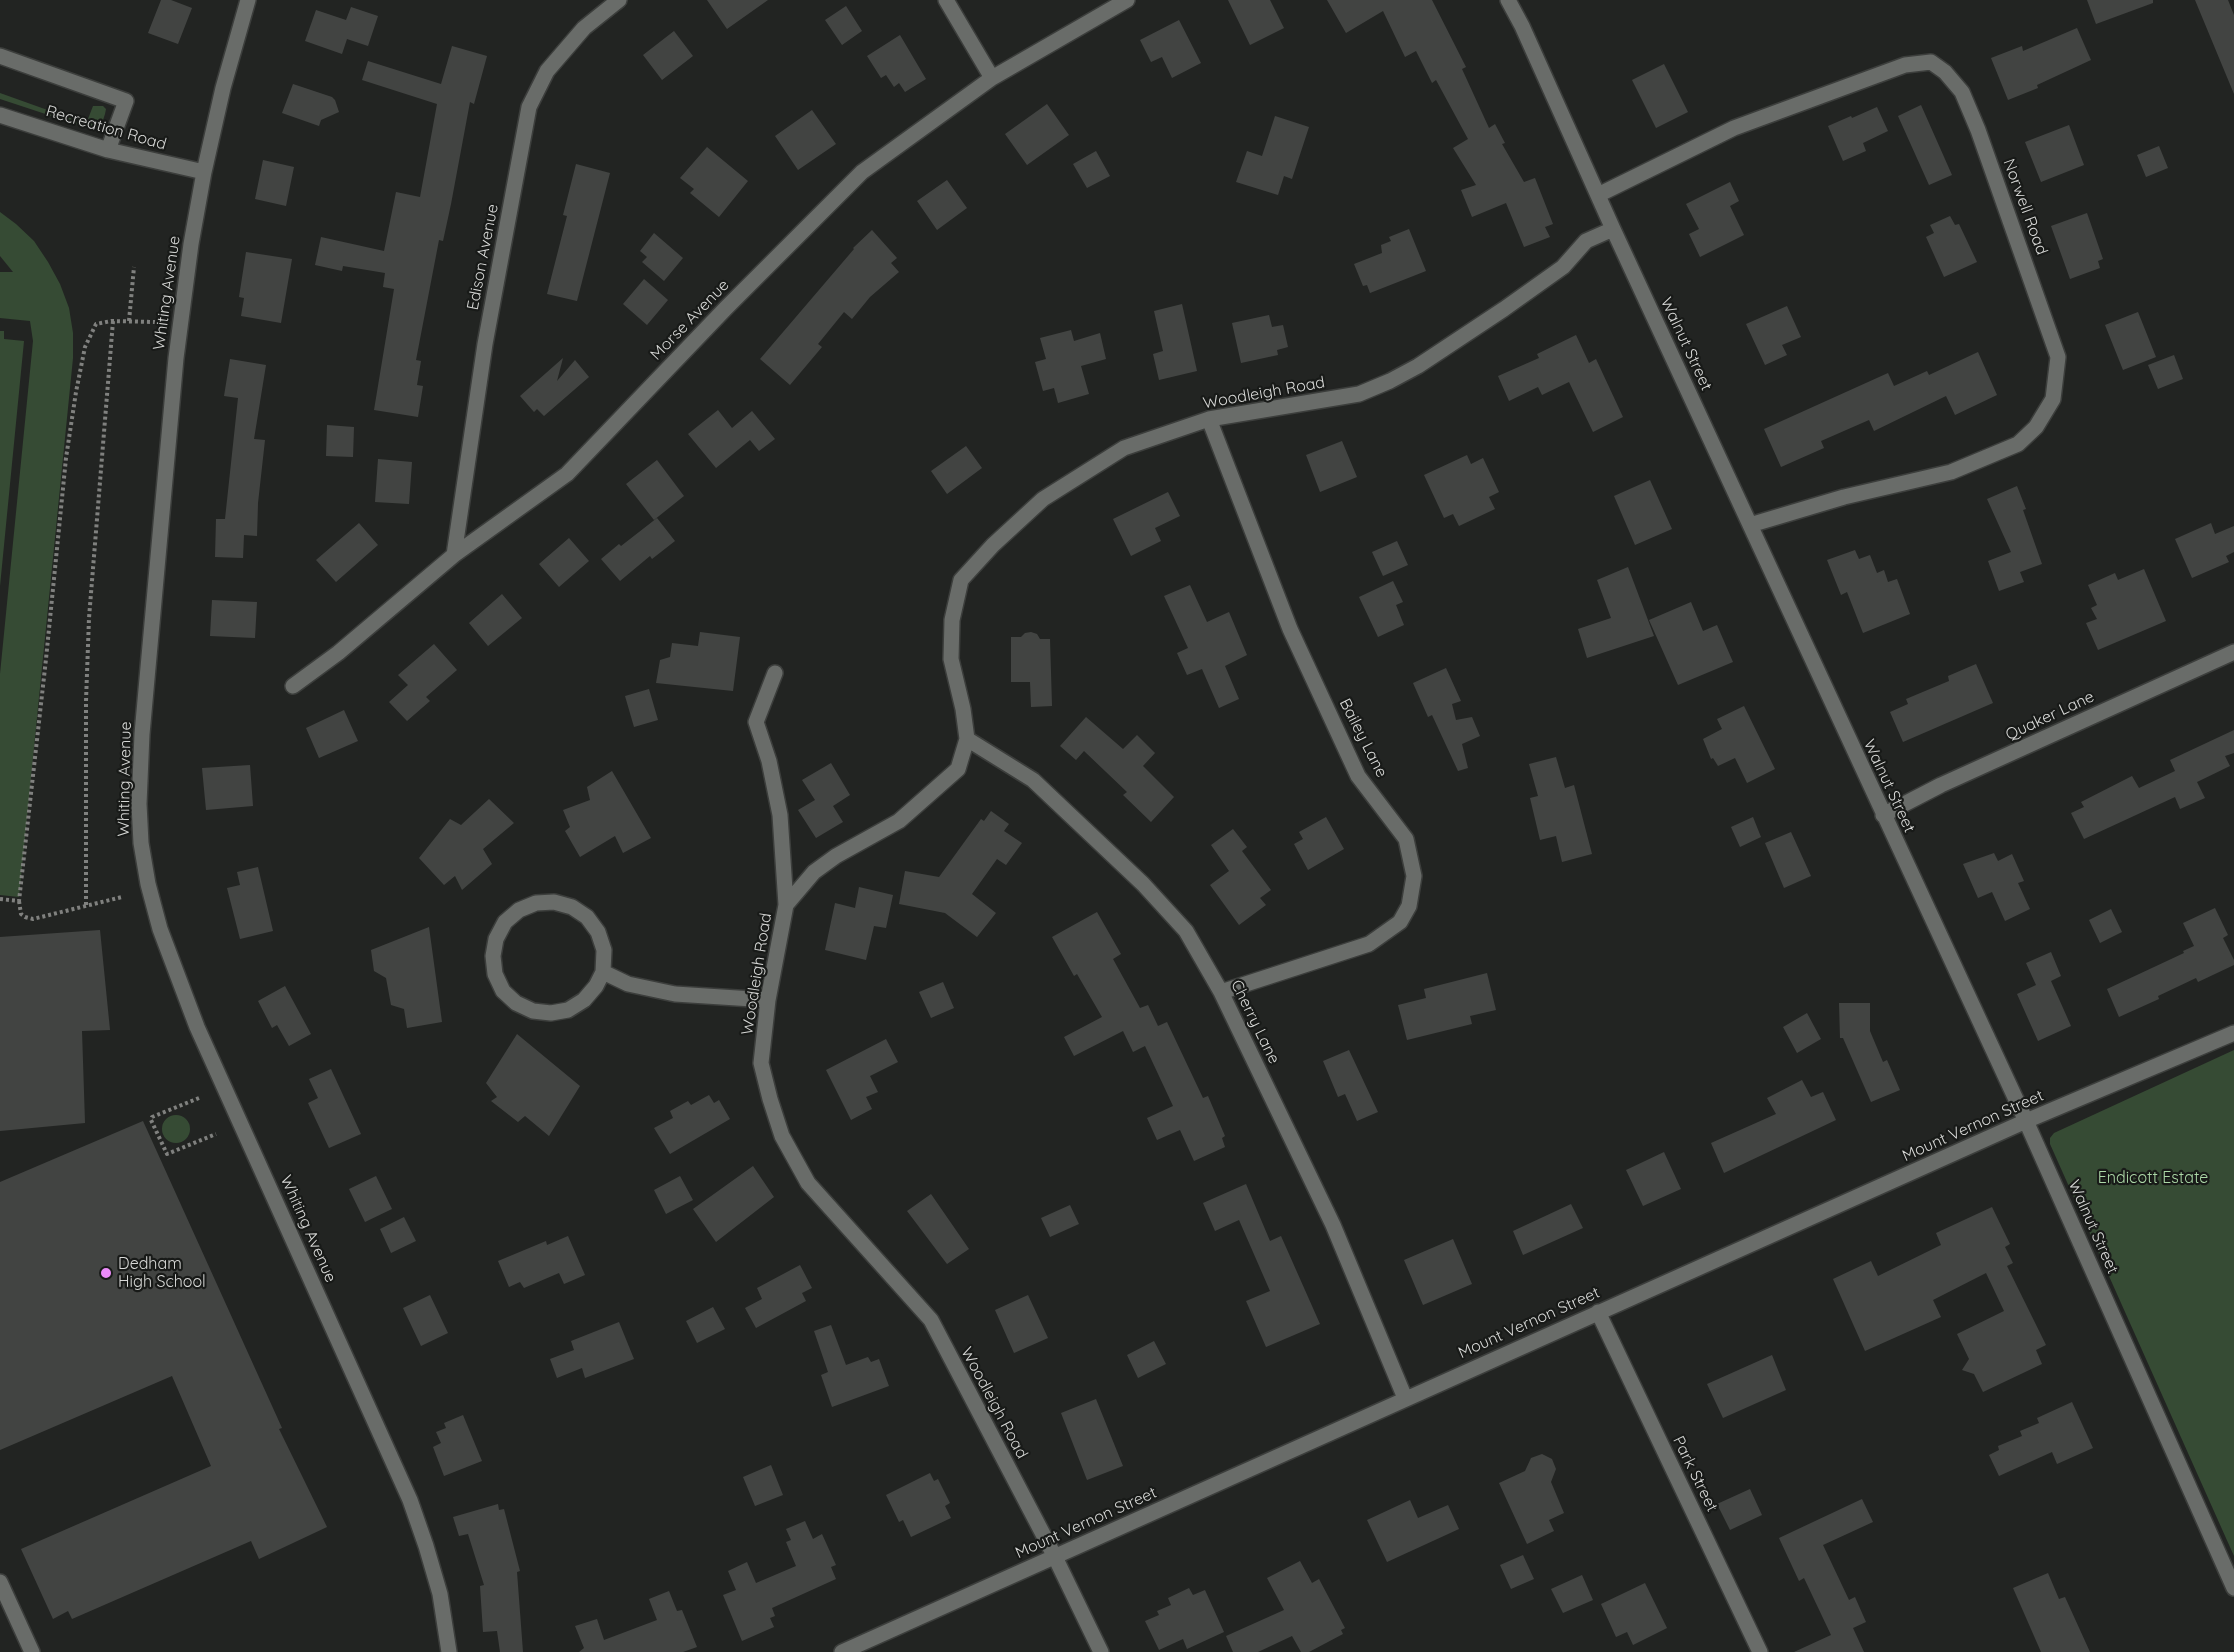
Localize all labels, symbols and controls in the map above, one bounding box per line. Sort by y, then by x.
street label: Recreation Road [44,102,168,154]
street label: Norwell Road [1999,156,2051,258]
street label: Edison Avenue [463,202,503,312]
street label: Whiting Avenue [149,235,185,351]
street label: Morse Avenue [647,276,733,364]
street label: Walnut Street [1656,294,1716,394]
street label: Woodleigh Road [1202,373,1326,413]
street label: Quaker Lane [2003,687,2097,745]
street label: Bailey Lane [1335,695,1391,781]
street label: Whiting Avenue [114,721,136,837]
street label: Walnut Street [1859,736,1919,836]
street label: Woodleigh Road [738,912,776,1036]
street label: Cherry Lane [1226,977,1284,1067]
street label: Mount Vernon Street [1899,1086,2047,1166]
park label: Endicott Estate [2098,1168,2208,1188]
street label: Whiting Avenue [276,1173,340,1285]
street label: Walnut Street [2064,1177,2122,1277]
place label: Dedham High School [118,1254,206,1292]
marker: Dedham High School [99,1266,113,1280]
street label: Mount Vernon Street [1455,1283,1603,1363]
street label: Woodleigh Road [957,1344,1031,1462]
street label: Park Street [1668,1433,1722,1515]
street label: Mount Vernon Street [1012,1483,1160,1563]

